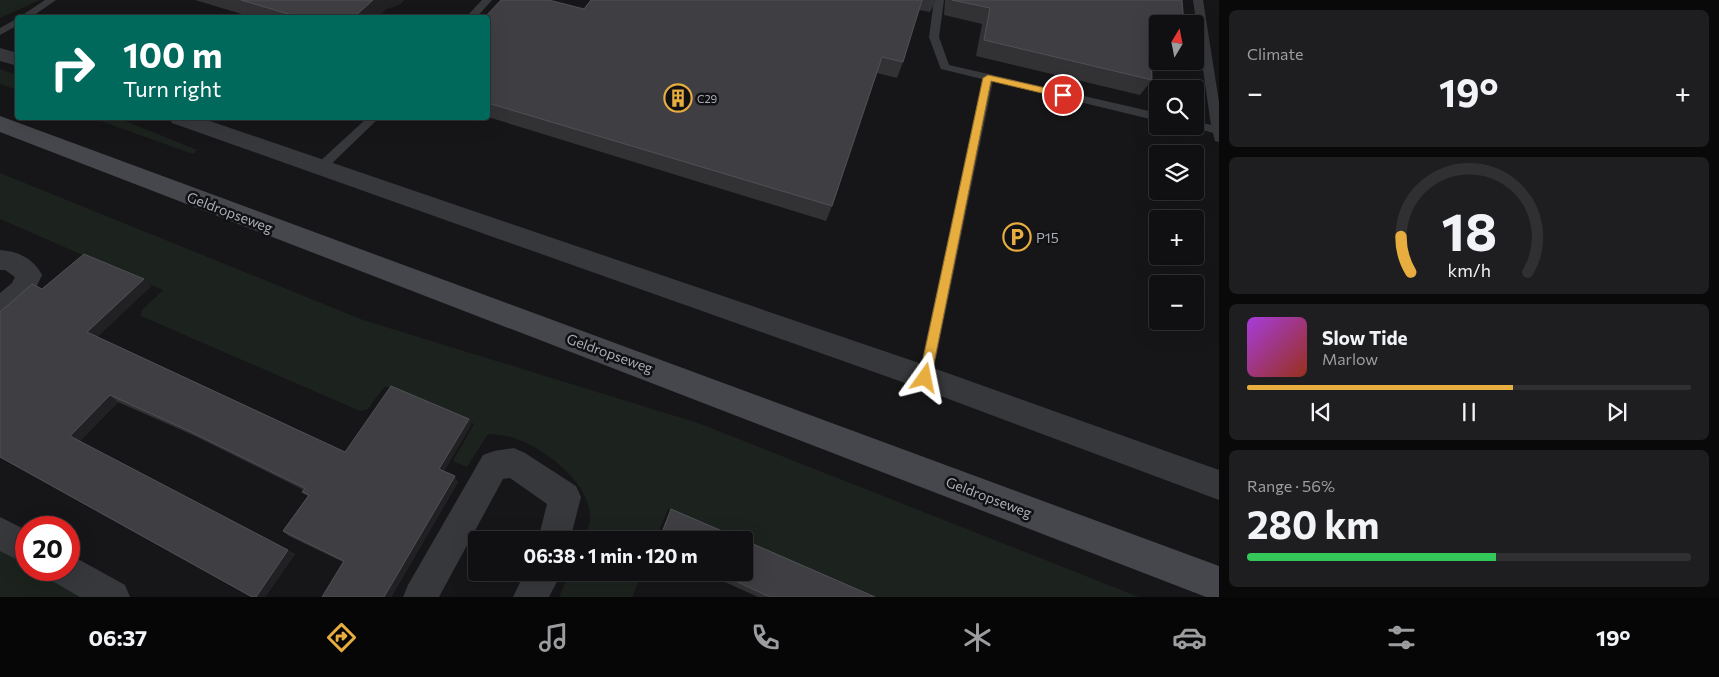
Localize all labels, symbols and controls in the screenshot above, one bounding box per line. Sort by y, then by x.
north arrow [1149,15,1204,70]
map controls [1149,15,1204,330]
text: 100 m [123,32,223,75]
icon: right [40,35,105,100]
text: Climate [1247,44,1303,63]
text: 19° [1439,68,1499,115]
pin [1042,74,1084,116]
text: Turn right [123,75,221,102]
text: − [1247,75,1263,109]
text: + [1675,75,1691,109]
button: search [1149,80,1204,135]
icon: arrive [1049,81,1077,109]
building icon: C29 [663,83,693,113]
place label: C29 [697,92,718,105]
button: layers [1149,145,1204,200]
street label: Geldropseweg [185,188,276,236]
text: 18 [1441,198,1497,262]
button: + [1149,210,1204,265]
parking icon: P15 [1002,222,1032,252]
place label: P15 [1036,229,1059,246]
text: km/h [1447,259,1491,281]
button: − [1149,275,1204,330]
text: Slow Tide [1322,326,1408,349]
street label: Geldropseweg [564,330,656,377]
text: Marlow [1322,349,1378,368]
position arrow [898,351,950,403]
icon: previous [1307,398,1335,426]
icon: pause [1455,398,1483,426]
icon: next [1603,398,1631,426]
street label: Geldropseweg [944,473,1035,521]
text: Range · 56% [1247,476,1335,495]
text: 280 km [1247,500,1379,547]
speed limit sign: 20 [15,516,80,581]
text: 06:38 · 1 min · 120 m [524,544,697,567]
icon: directions [324,620,359,655]
icon: music [536,620,571,655]
icon: phone [748,620,783,655]
icon: climate [960,620,995,655]
icon: car [1172,620,1207,655]
icon: filters [1384,620,1419,655]
text: 06:37 [88,624,147,651]
text: 19° [1596,624,1631,651]

